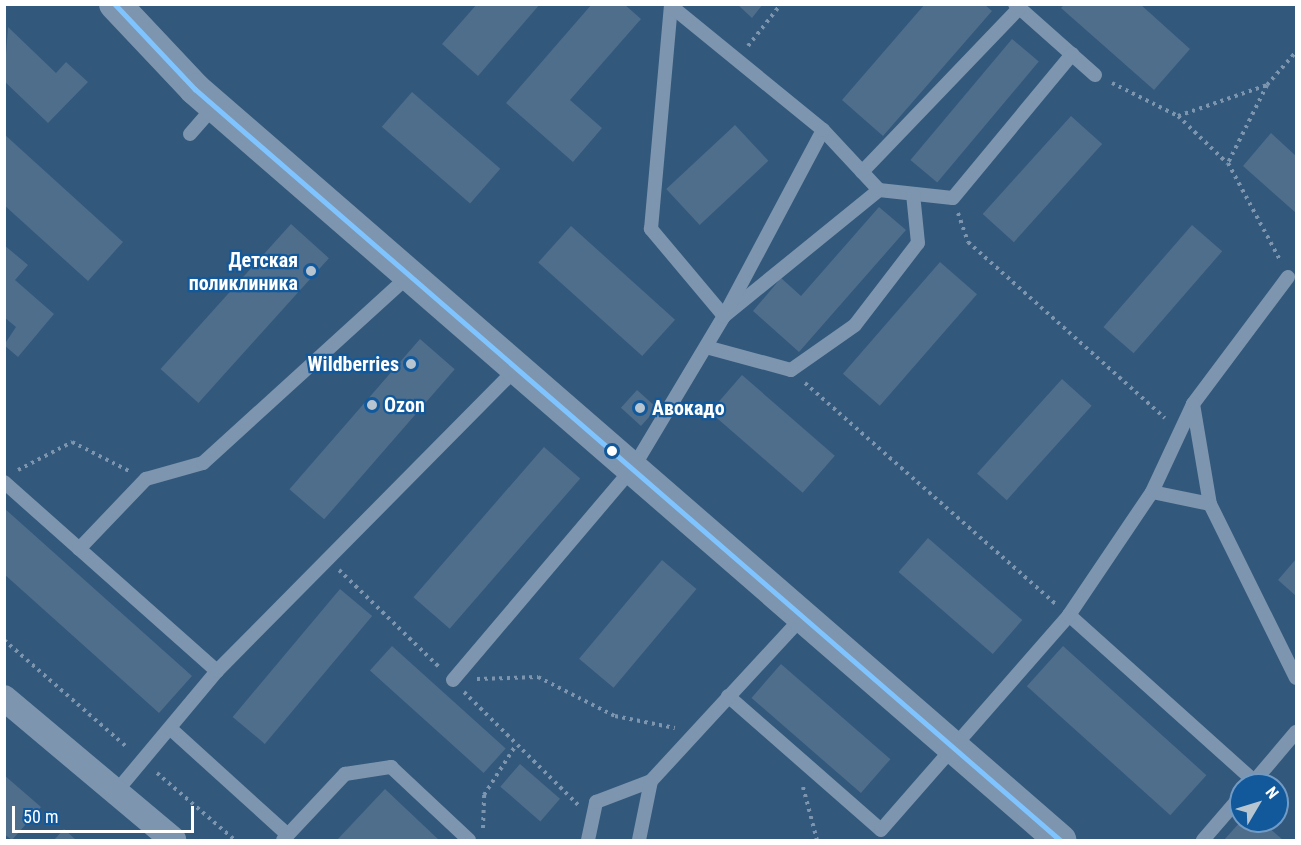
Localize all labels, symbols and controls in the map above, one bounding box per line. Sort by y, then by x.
place label: Детская поликлиника [189,248,298,295]
marker: Детская поликлиника [302,262,320,280]
place label: Wildberries [308,352,399,376]
marker: Wildberries [404,357,418,371]
place label: Ozon [384,393,425,417]
place label: Авокадо [652,396,725,420]
marker: Ozon [365,398,379,412]
marker: Авокадо [633,401,647,415]
unlabelled marker [606,445,618,457]
north arrow [1229,773,1289,833]
text: N [1261,783,1282,803]
scale bar [15,794,196,832]
text: 50 m [23,806,58,827]

